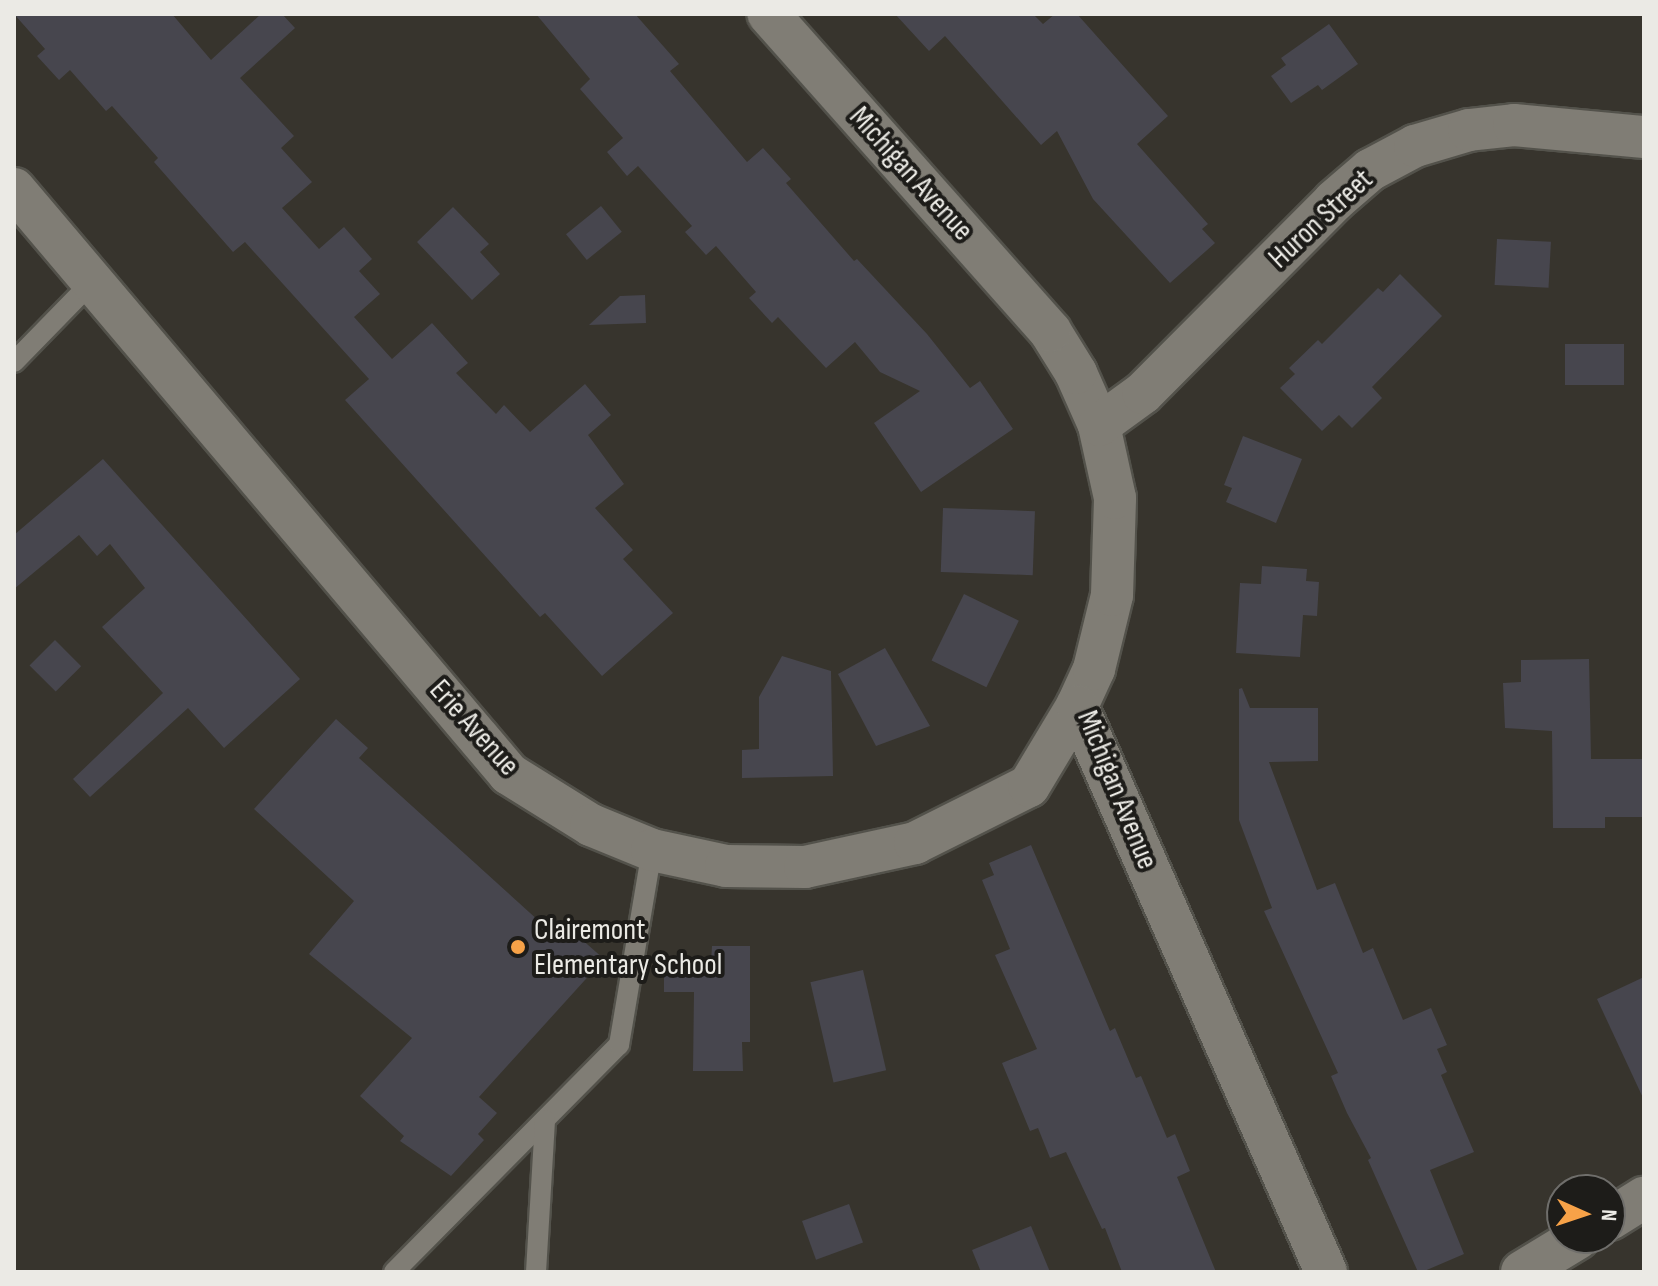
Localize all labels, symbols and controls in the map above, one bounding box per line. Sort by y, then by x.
street label: Michigan Avenue [841,100,981,248]
street label: Huron Street [1261,162,1381,276]
street label: Erie Avenue [422,673,526,783]
street label: Michigan Avenue [1069,705,1165,875]
place label: Clairemont Elementary School [534,912,722,982]
marker: Clairemont Elementary School [509,938,527,956]
north arrow [1546,1174,1626,1254]
text: N [1595,1209,1622,1222]

